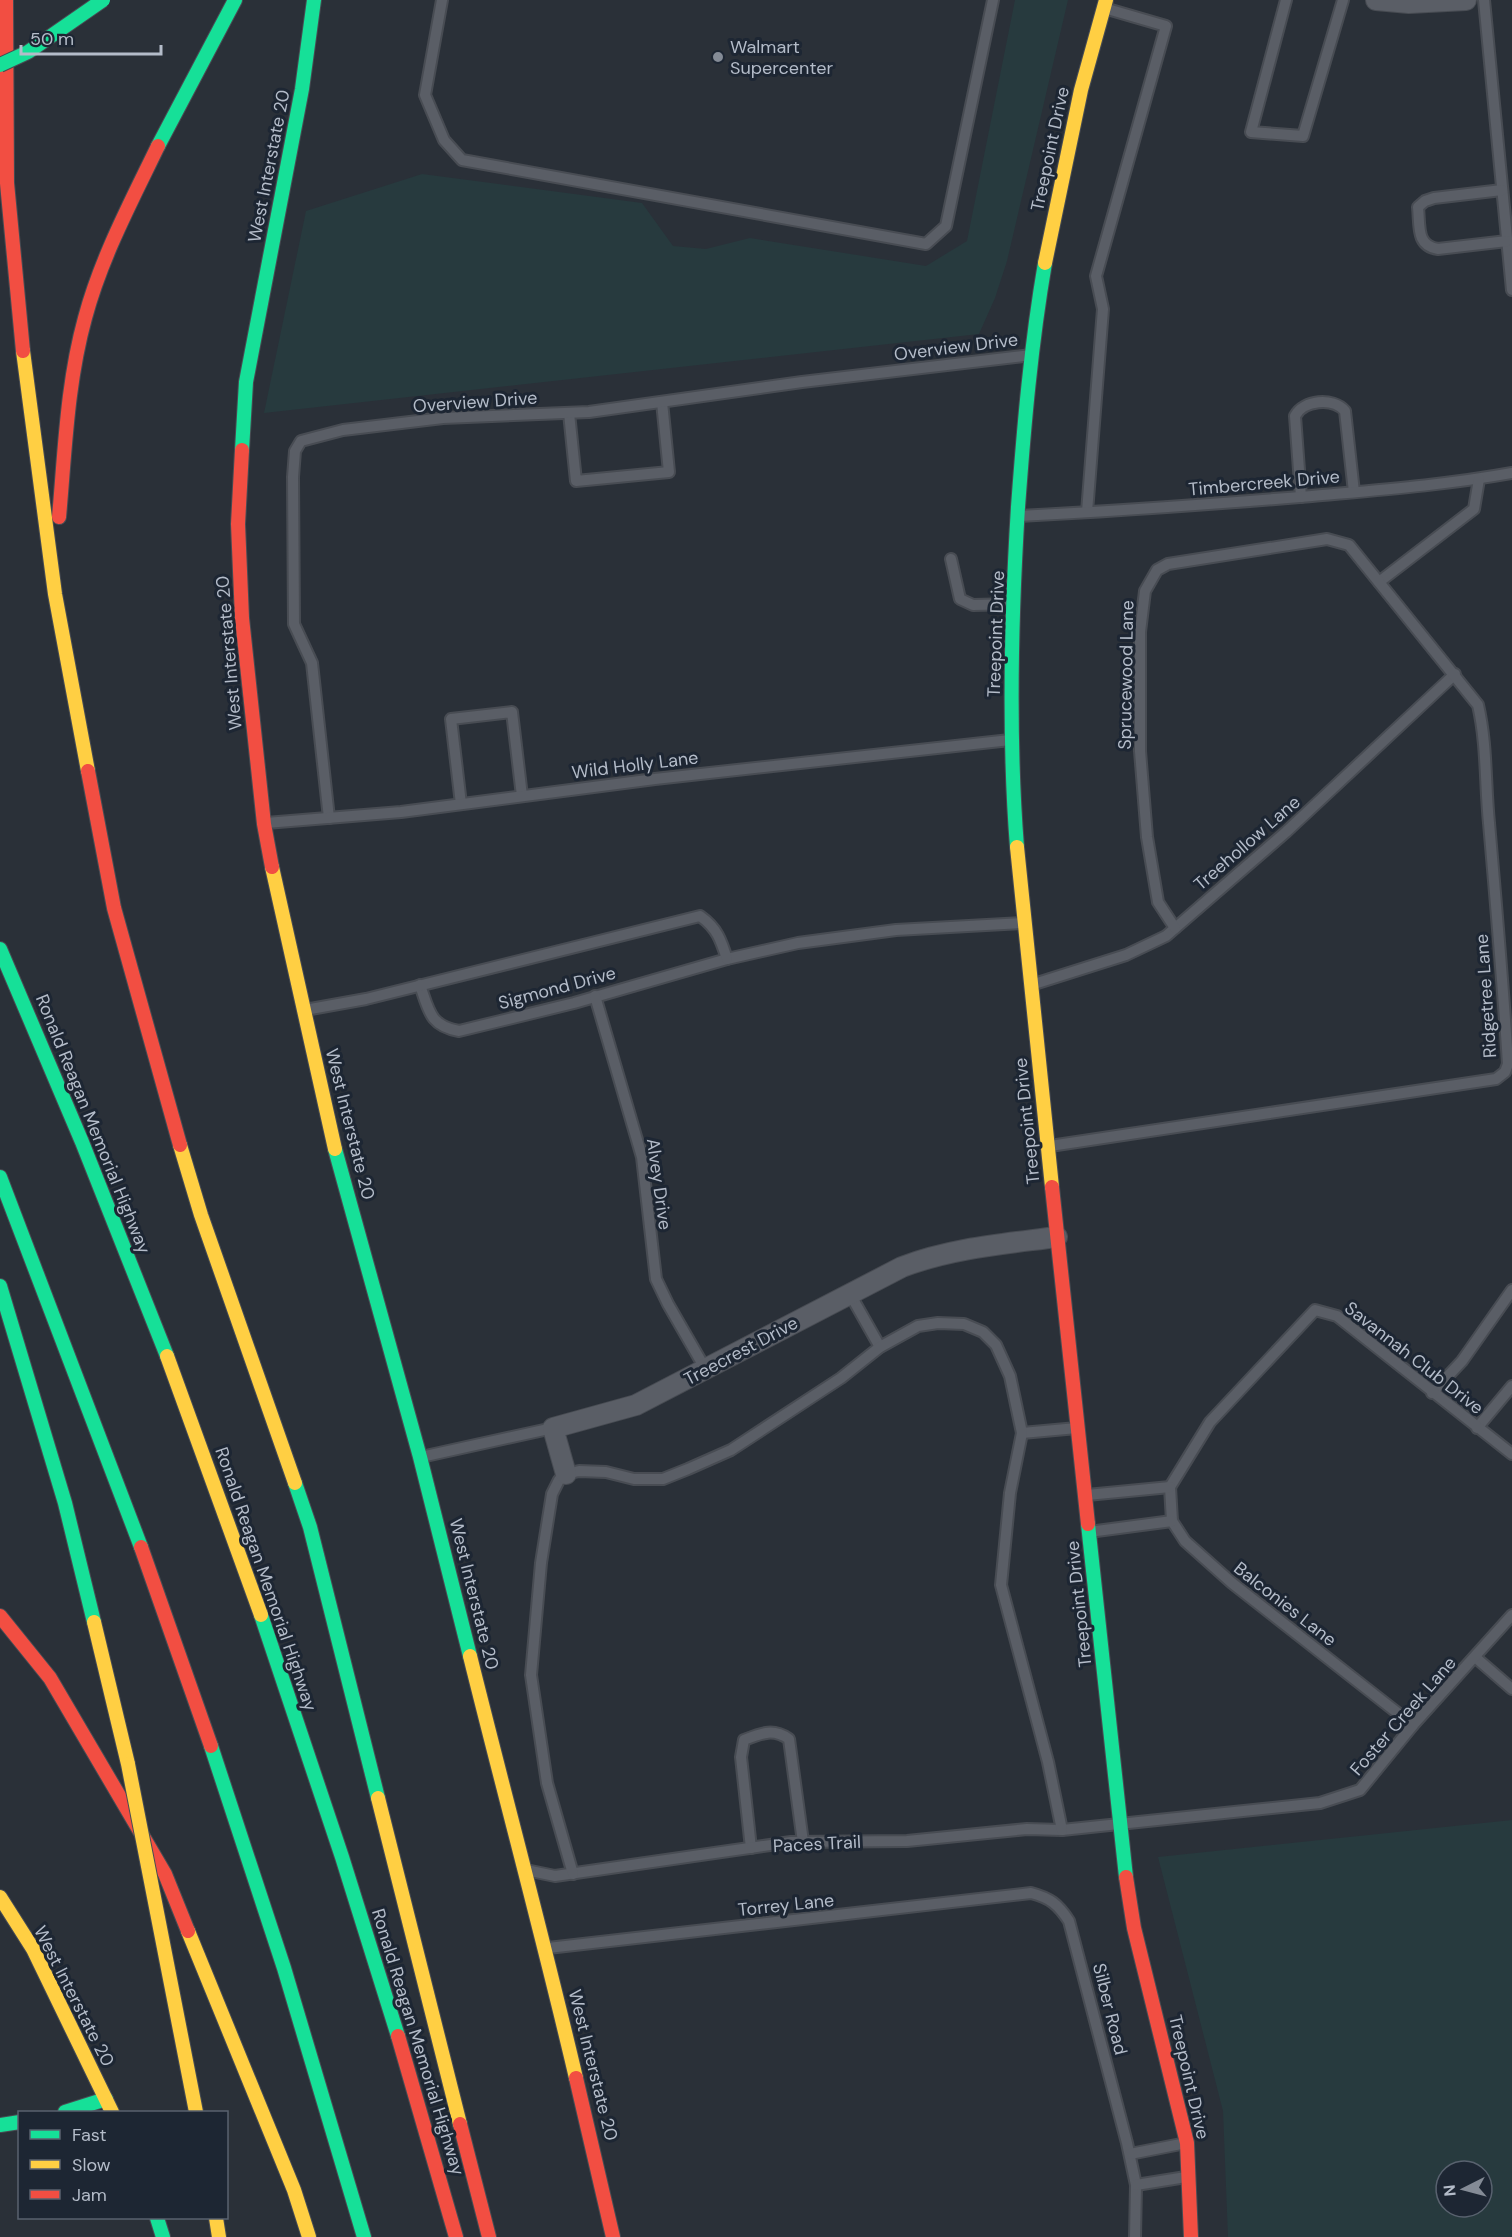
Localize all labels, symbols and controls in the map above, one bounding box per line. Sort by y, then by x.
scale bar [21,18,160,56]
text: 50 m [30,27,74,51]
place label: Walmart Supercenter [730,35,833,80]
marker: Walmart Supercenter [711,50,725,64]
street label: Treepoint Drive [1025,84,1075,214]
street label: West Interstate 20 [242,88,296,244]
street label: Overview Drive [893,327,1019,367]
street label: Overview Drive [412,386,538,418]
street label: Timbercreek Drive [1187,464,1341,502]
street label: Treepoint Drive [982,570,1010,698]
street label: West Interstate 20 [210,575,248,731]
street label: Sprucewood Lane [1113,600,1139,750]
street label: Wild Holly Lane [570,745,700,785]
street label: Treehollow Lane [1189,790,1305,896]
street label: Ridgetree Lane [1470,933,1502,1059]
street label: Sigmond Drive [496,961,618,1015]
street label: Ronald Reagan Memorial Highway [30,991,156,1257]
street label: West Interstate 20 [320,1046,380,1202]
street label: Treepoint Drive [1008,1057,1046,1185]
street label: Alvey Drive [641,1137,677,1231]
street label: Savannah Club Drive [1340,1296,1488,1420]
street label: Treecrest Drive [680,1311,802,1391]
street label: Ronald Reagan Memorial Highway [209,1444,323,1714]
street label: West Interstate 20 [444,1516,504,1672]
street label: Treepoint Drive [1060,1540,1098,1668]
street label: Balconies Lane [1229,1556,1341,1652]
street label: Foster Creek Lane [1345,1651,1461,1781]
street label: Paces Trail [772,1830,862,1858]
street label: Torrey Lane [737,1888,835,1922]
street label: Ronald Reagan Memorial Highway [366,1906,470,2178]
street label: West Interstate 20 [28,1921,120,2071]
street label: Silber Road [1087,1961,1133,2057]
street label: West Interstate 20 [563,1987,623,2143]
street label: Treepoint Drive [1163,2012,1215,2142]
legend [18,2111,228,2219]
text: Fast [72,2123,107,2147]
text: Slow [72,2153,111,2177]
north arrow [1434,2159,1494,2219]
text: Jam [72,2183,107,2207]
text: N [1439,2184,1461,2197]

